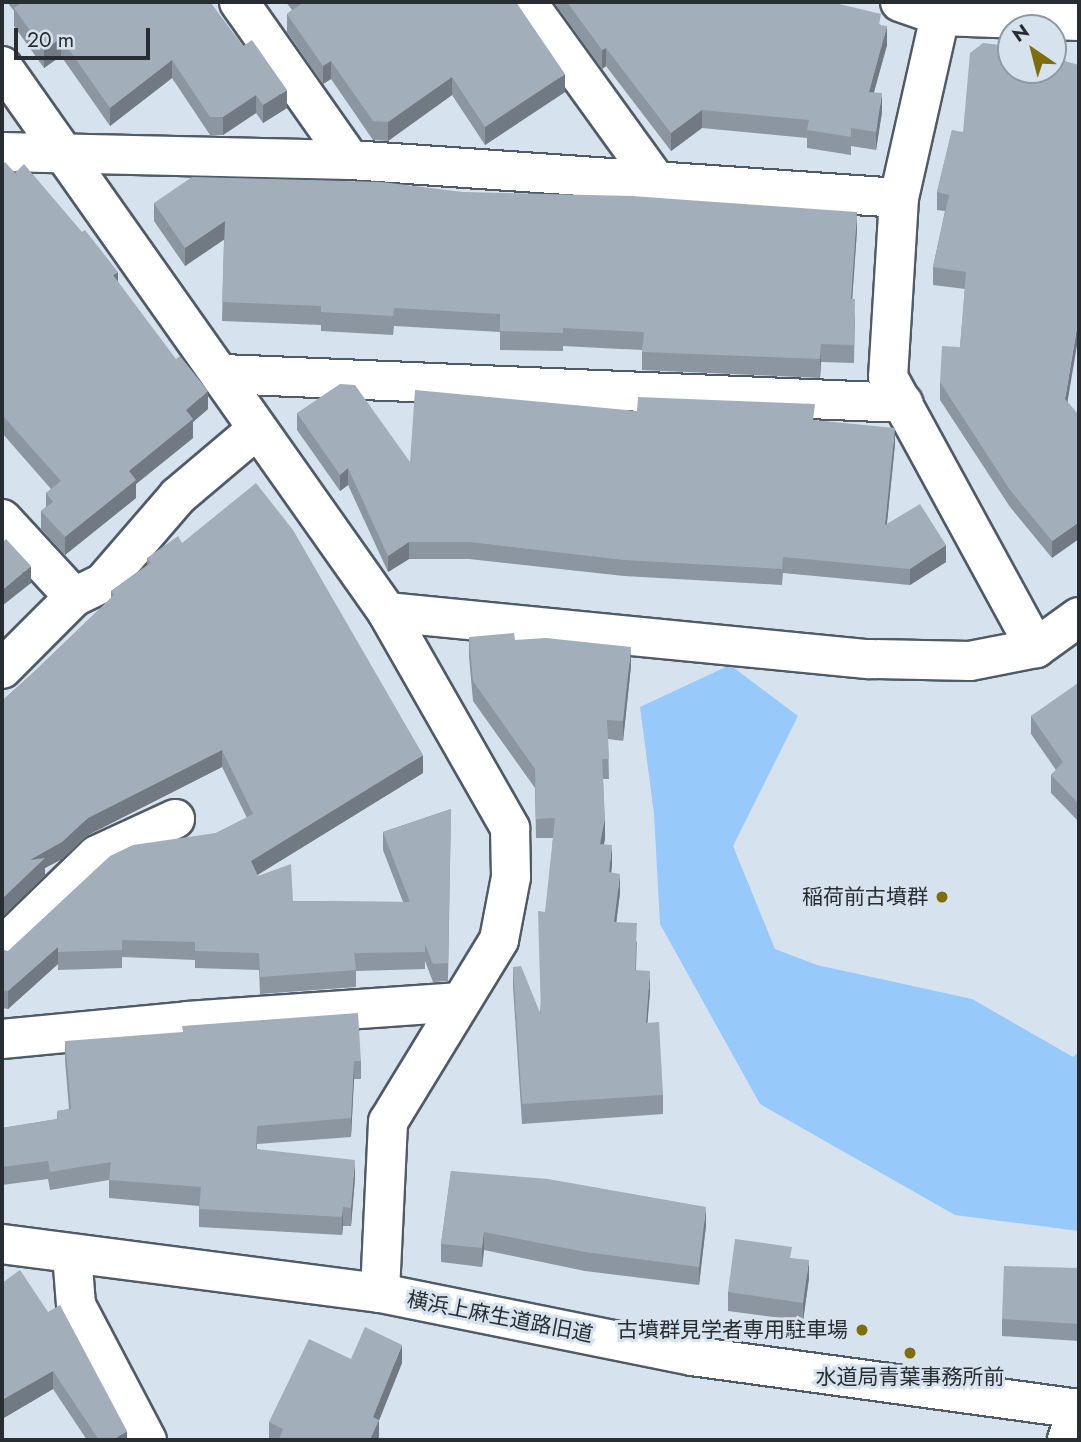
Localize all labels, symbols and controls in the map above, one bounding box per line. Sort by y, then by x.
scale bar [18,14,154,58]
north arrow [997,14,1067,84]
text: N [1007,18,1035,48]
text: 20 m [27,25,74,55]
place label: 稲荷前古墳群 [802,884,928,910]
marker: 稲荷前古墳群 [934,889,950,905]
street label: 横浜上麻生道路旧道 [405,1287,595,1347]
place label: 古墳群見学者専用駐車場 [617,1317,848,1343]
marker: 古墳群見学者専用駐車場 [854,1322,870,1338]
marker: 水道局青葉事務所前 [902,1345,918,1361]
place label: 水道局青葉事務所前 [816,1364,1004,1390]

